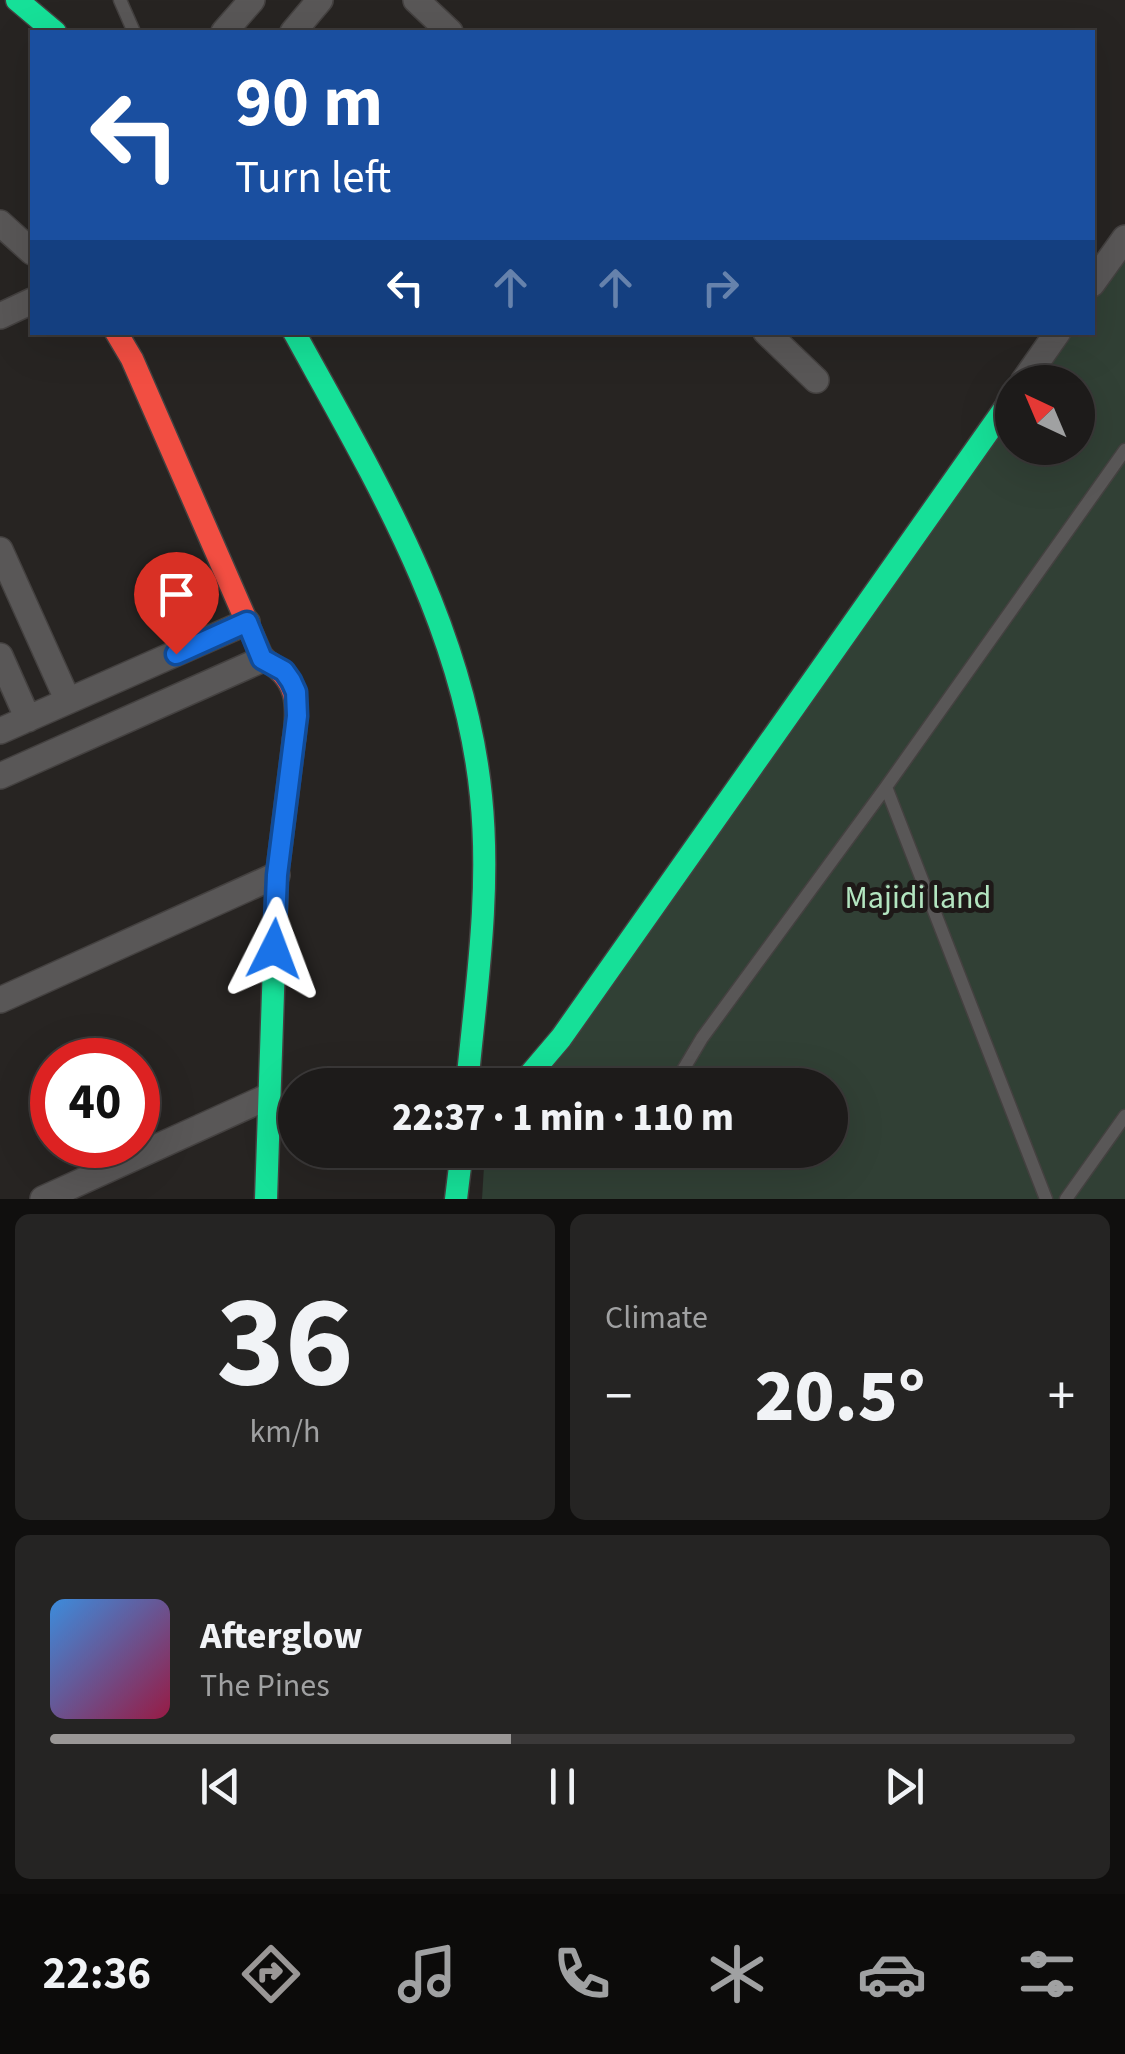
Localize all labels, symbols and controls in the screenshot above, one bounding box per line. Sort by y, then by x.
text: 90 m [235,53,383,153]
icon: left [70,70,200,200]
text: Turn left [235,146,391,210]
icon: left [378,260,433,315]
icon: ahead [483,260,538,315]
icon: ahead [588,260,643,315]
icon: right [693,260,748,315]
north arrow [995,365,1095,465]
map controls [995,365,1095,465]
pin [134,552,219,655]
icon: arrive [149,567,204,622]
park label: Majidi land [845,875,991,921]
position arrow [222,897,326,1001]
speed limit sign: 40 [30,1038,160,1168]
text: 22:37 · 1 min · 110 m [392,1091,734,1145]
text: 36 [216,1251,354,1436]
text: Climate [605,1295,708,1341]
text: 20.5° [754,1343,926,1450]
text: − [605,1358,632,1436]
text: + [1048,1358,1075,1436]
text: km/h [250,1409,320,1455]
text: Afterglow [200,1609,363,1663]
text: The Pines [200,1663,330,1709]
icon: previous [193,1759,248,1814]
icon: pause [535,1759,590,1814]
icon: next [877,1759,932,1814]
icon: directions [236,1939,306,2009]
icon: music [392,1939,462,2009]
icon: phone [547,1939,617,2009]
icon: climate [702,1939,772,2009]
icon: car [857,1939,927,2009]
icon: filters [1012,1939,1082,2009]
text: 22:36 [43,1942,151,2006]

